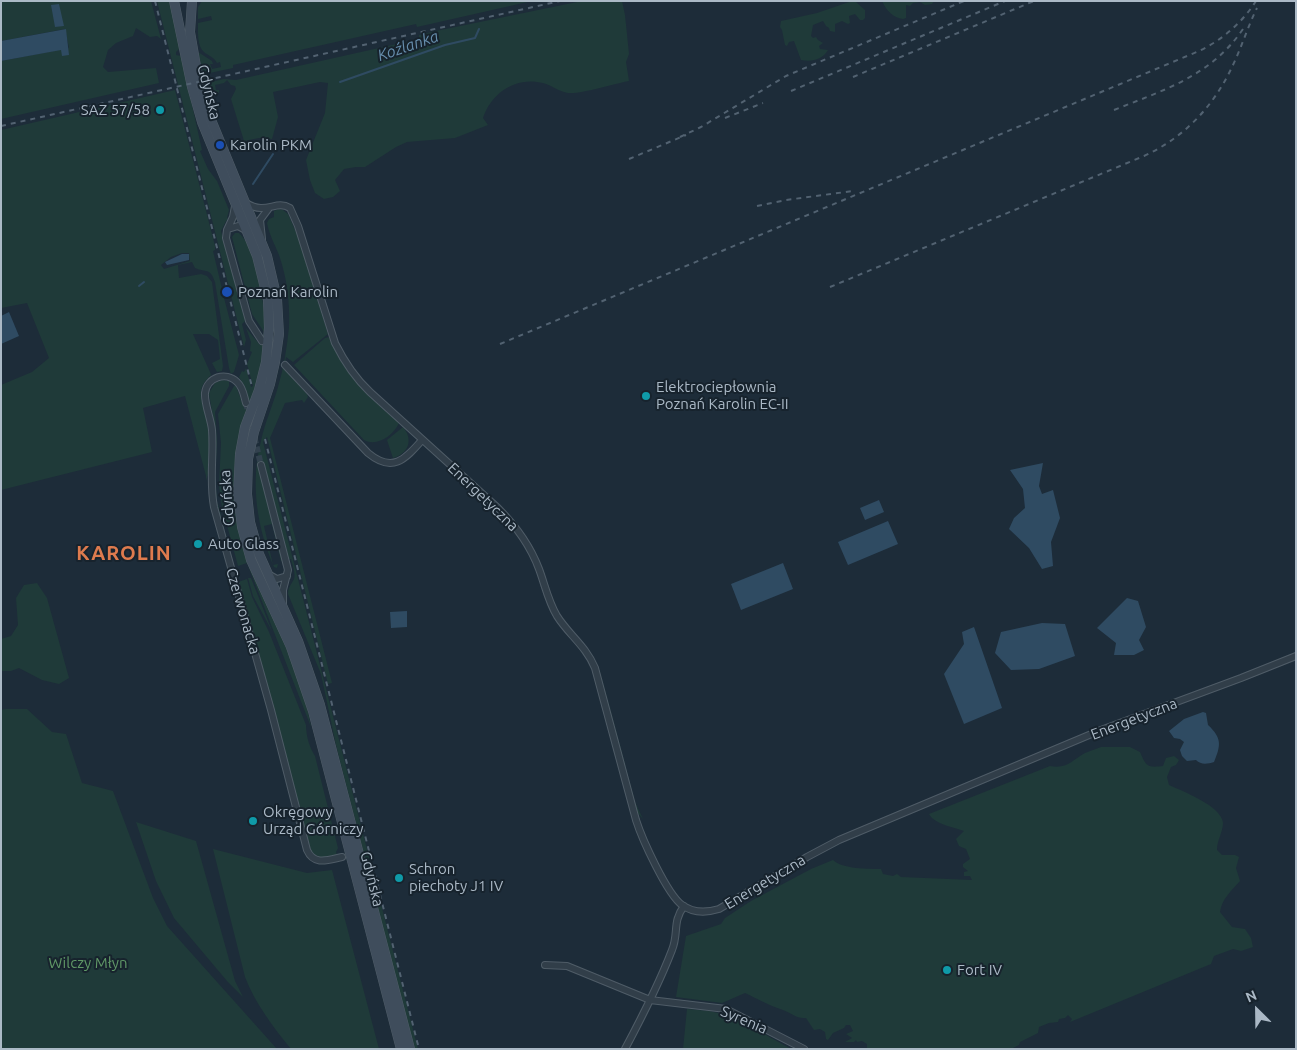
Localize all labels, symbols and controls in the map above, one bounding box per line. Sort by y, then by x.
water label: Koźlanka [375,27,441,65]
street label: Gdyńska [193,63,225,121]
place label: SAZ 57/58 [81,101,150,119]
marker: SAZ 57/58 [154,104,166,116]
place label: Karolin PKM [230,136,312,154]
marker: Karolin PKM [214,139,226,151]
place label: Poznań Karolin [238,283,338,301]
marker: Poznań Karolin [220,285,234,299]
place label: Elektrociepłownia Poznań Karolin EC-II [656,378,789,413]
marker: Elektrociepłownia Poznań Karolin EC-II [640,390,652,402]
street label: Energetyczna [444,459,522,535]
street label: Gdyńska [216,469,238,527]
place label: Auto Glass [208,535,279,553]
marker: Auto Glass [192,538,204,550]
district label: KAROLIN [75,541,173,565]
street label: Czerwonacka [222,566,264,656]
street label: Energetyczna [1088,694,1180,744]
place label: Okręgowy Urząd Górniczy [263,803,363,838]
marker: Okręgowy Urząd Górniczy [247,815,259,827]
street label: Gdyńska [356,850,388,908]
street label: Energetyczna [721,851,809,913]
place label: Schron piechoty J1 IV [409,860,503,895]
marker: Schron piechoty J1 IV [393,872,405,884]
park label: Wilczy Młyn [48,954,128,972]
place label: Fort IV [957,961,1002,979]
marker: Fort IV [941,964,953,976]
north arrow [1232,985,1282,1035]
text: N [1243,987,1259,1006]
street label: Syrenia [718,1002,770,1038]

